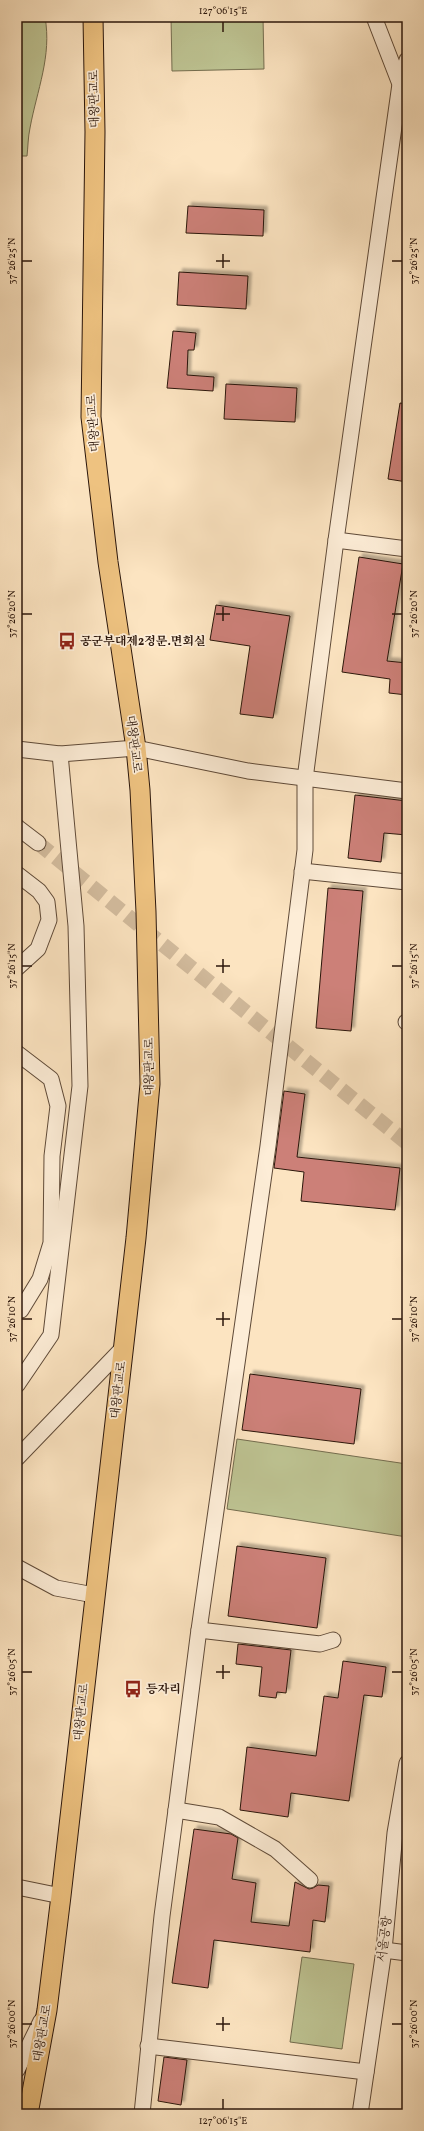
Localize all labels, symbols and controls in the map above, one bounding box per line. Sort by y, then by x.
text: 127°06'15"E [199,4,247,18]
street label: 대왕판교로 [86,69,104,128]
text: 37°26'25"N [5,237,19,284]
text: 37°26'25"N [407,237,421,284]
street label: 대왕판교로 [84,393,104,452]
text: 37°26'20"N [5,589,19,638]
text: 37°26'20"N [407,589,421,638]
bus stop icon: 공군부대제2정문.면회실 [57,631,77,651]
place label: 공군부대제2정문.면회실 [80,634,206,650]
street label: 대왕판교로 [122,714,145,774]
text: 37°26'15"N [5,943,19,989]
text: 37°26'15"N [407,943,421,989]
street label: 대왕판교로 [142,1038,158,1096]
text: 37°26'10"N [5,1295,19,1342]
text: 37°26'10"N [407,1295,421,1342]
street label: 대왕판교로 [108,1360,131,1420]
text: 37°26'05"N [5,1648,19,1696]
text: 37°26'05"N [407,1648,421,1696]
bus stop icon: 등자리 [123,1679,143,1699]
street label: 대왕판교로 [71,1682,93,1742]
place label: 등자리 [146,1682,181,1698]
street label: 서울공항 [374,1915,396,1963]
text: 37°26'00"N [5,1999,19,2048]
text: 37°26'00"N [407,1999,421,2048]
street label: 대왕판교로 [30,2003,56,2063]
text: 127°06'15"E [199,2114,247,2128]

